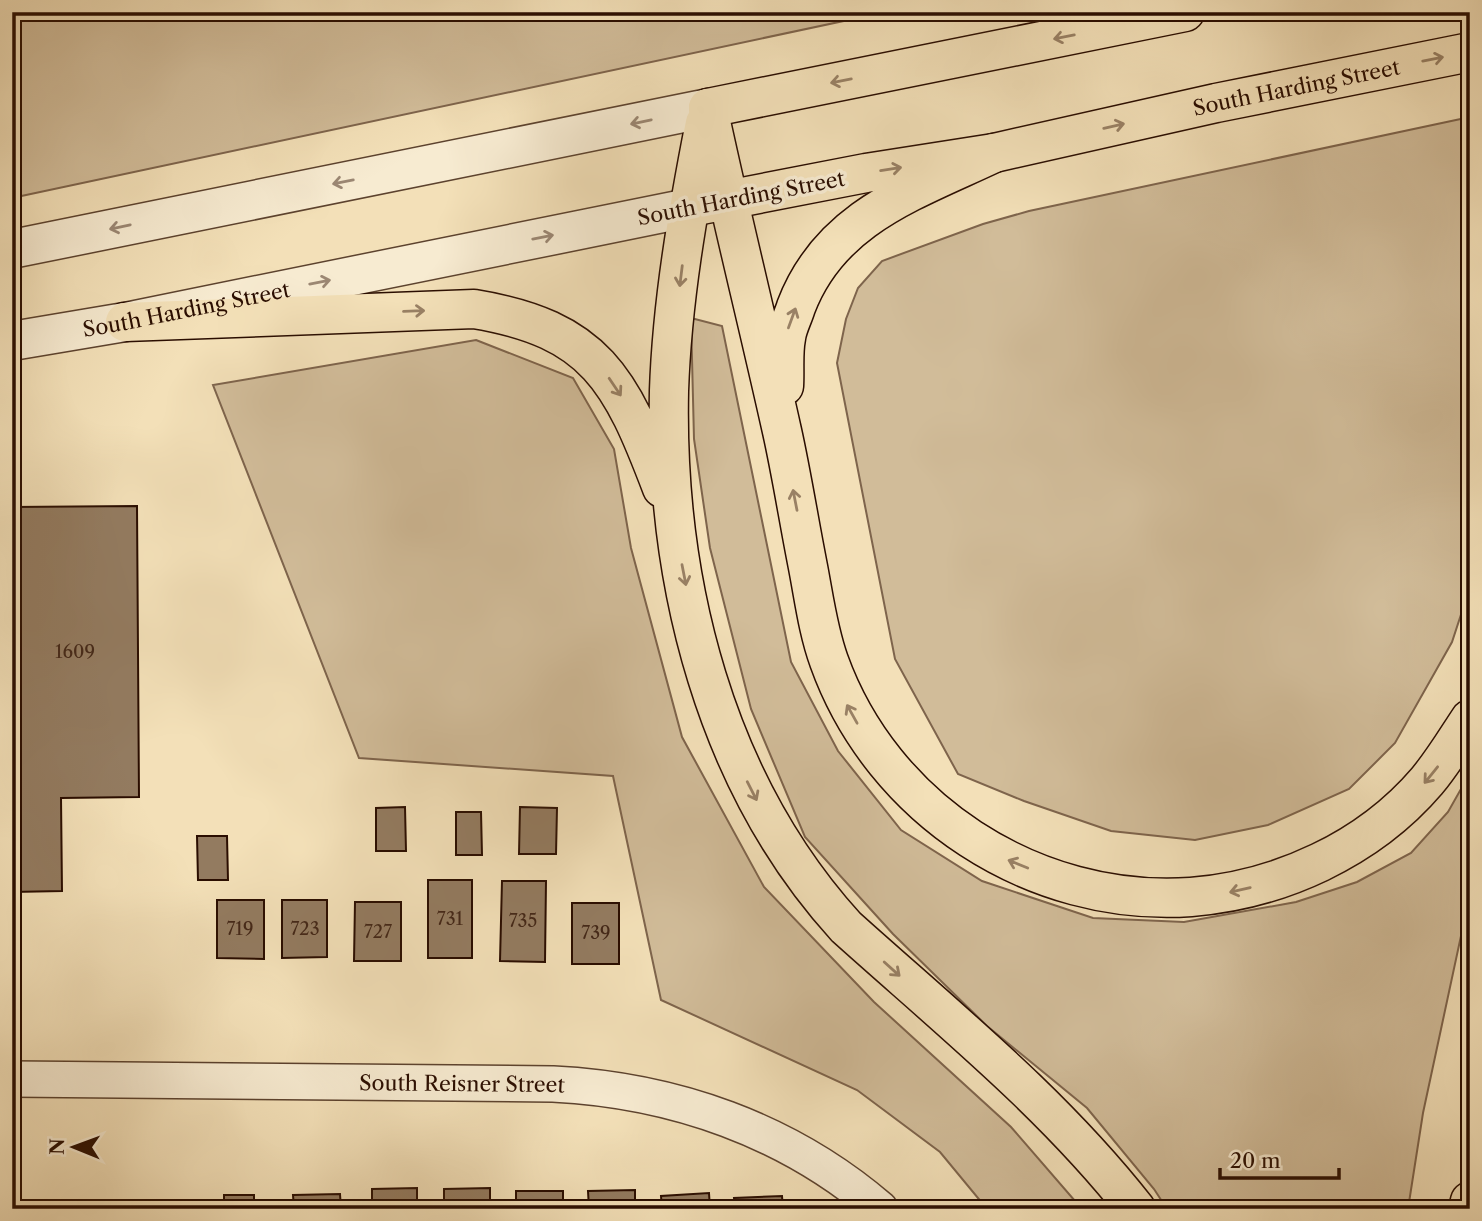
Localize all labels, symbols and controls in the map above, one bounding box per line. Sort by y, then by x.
one-way arrow [1053,30,1076,44]
one-way arrow [1421,52,1444,66]
street label: South Harding Street [1190,54,1402,120]
one-way arrow [830,75,853,89]
one-way arrow [630,115,653,129]
one-way arrow [1102,118,1125,132]
one-way arrow [879,162,902,175]
street label: South Harding Street [635,166,847,230]
one-way arrow [332,176,355,190]
one-way arrow [109,221,132,235]
one-way arrow [531,230,554,244]
one-way arrow [674,264,687,287]
one-way arrow [308,275,331,289]
street label: South Harding Street [81,276,292,341]
one-way arrow [402,304,425,317]
one-way arrow [787,307,800,329]
one-way arrow [608,377,622,397]
one-way arrow [788,489,801,512]
one-way arrow [678,563,691,586]
house number: 1609 [55,641,95,663]
one-way arrow [845,705,859,725]
one-way arrow [1424,766,1439,784]
one-way arrow [745,780,759,801]
one-way arrow [1008,856,1029,869]
one-way arrow [1229,884,1252,897]
house number: 731 [437,908,464,930]
house number: 735 [509,910,537,932]
house number: 719 [227,918,253,940]
house number: 723 [290,918,320,940]
house number: 727 [364,921,392,943]
house number: 739 [581,922,611,944]
one-way arrow [883,960,900,977]
street label: South Reisner Street [359,1070,566,1097]
north arrow [38,1112,108,1182]
scale bar [1220,1137,1338,1181]
text: N [46,1138,69,1155]
text: 20 m [1230,1148,1281,1173]

